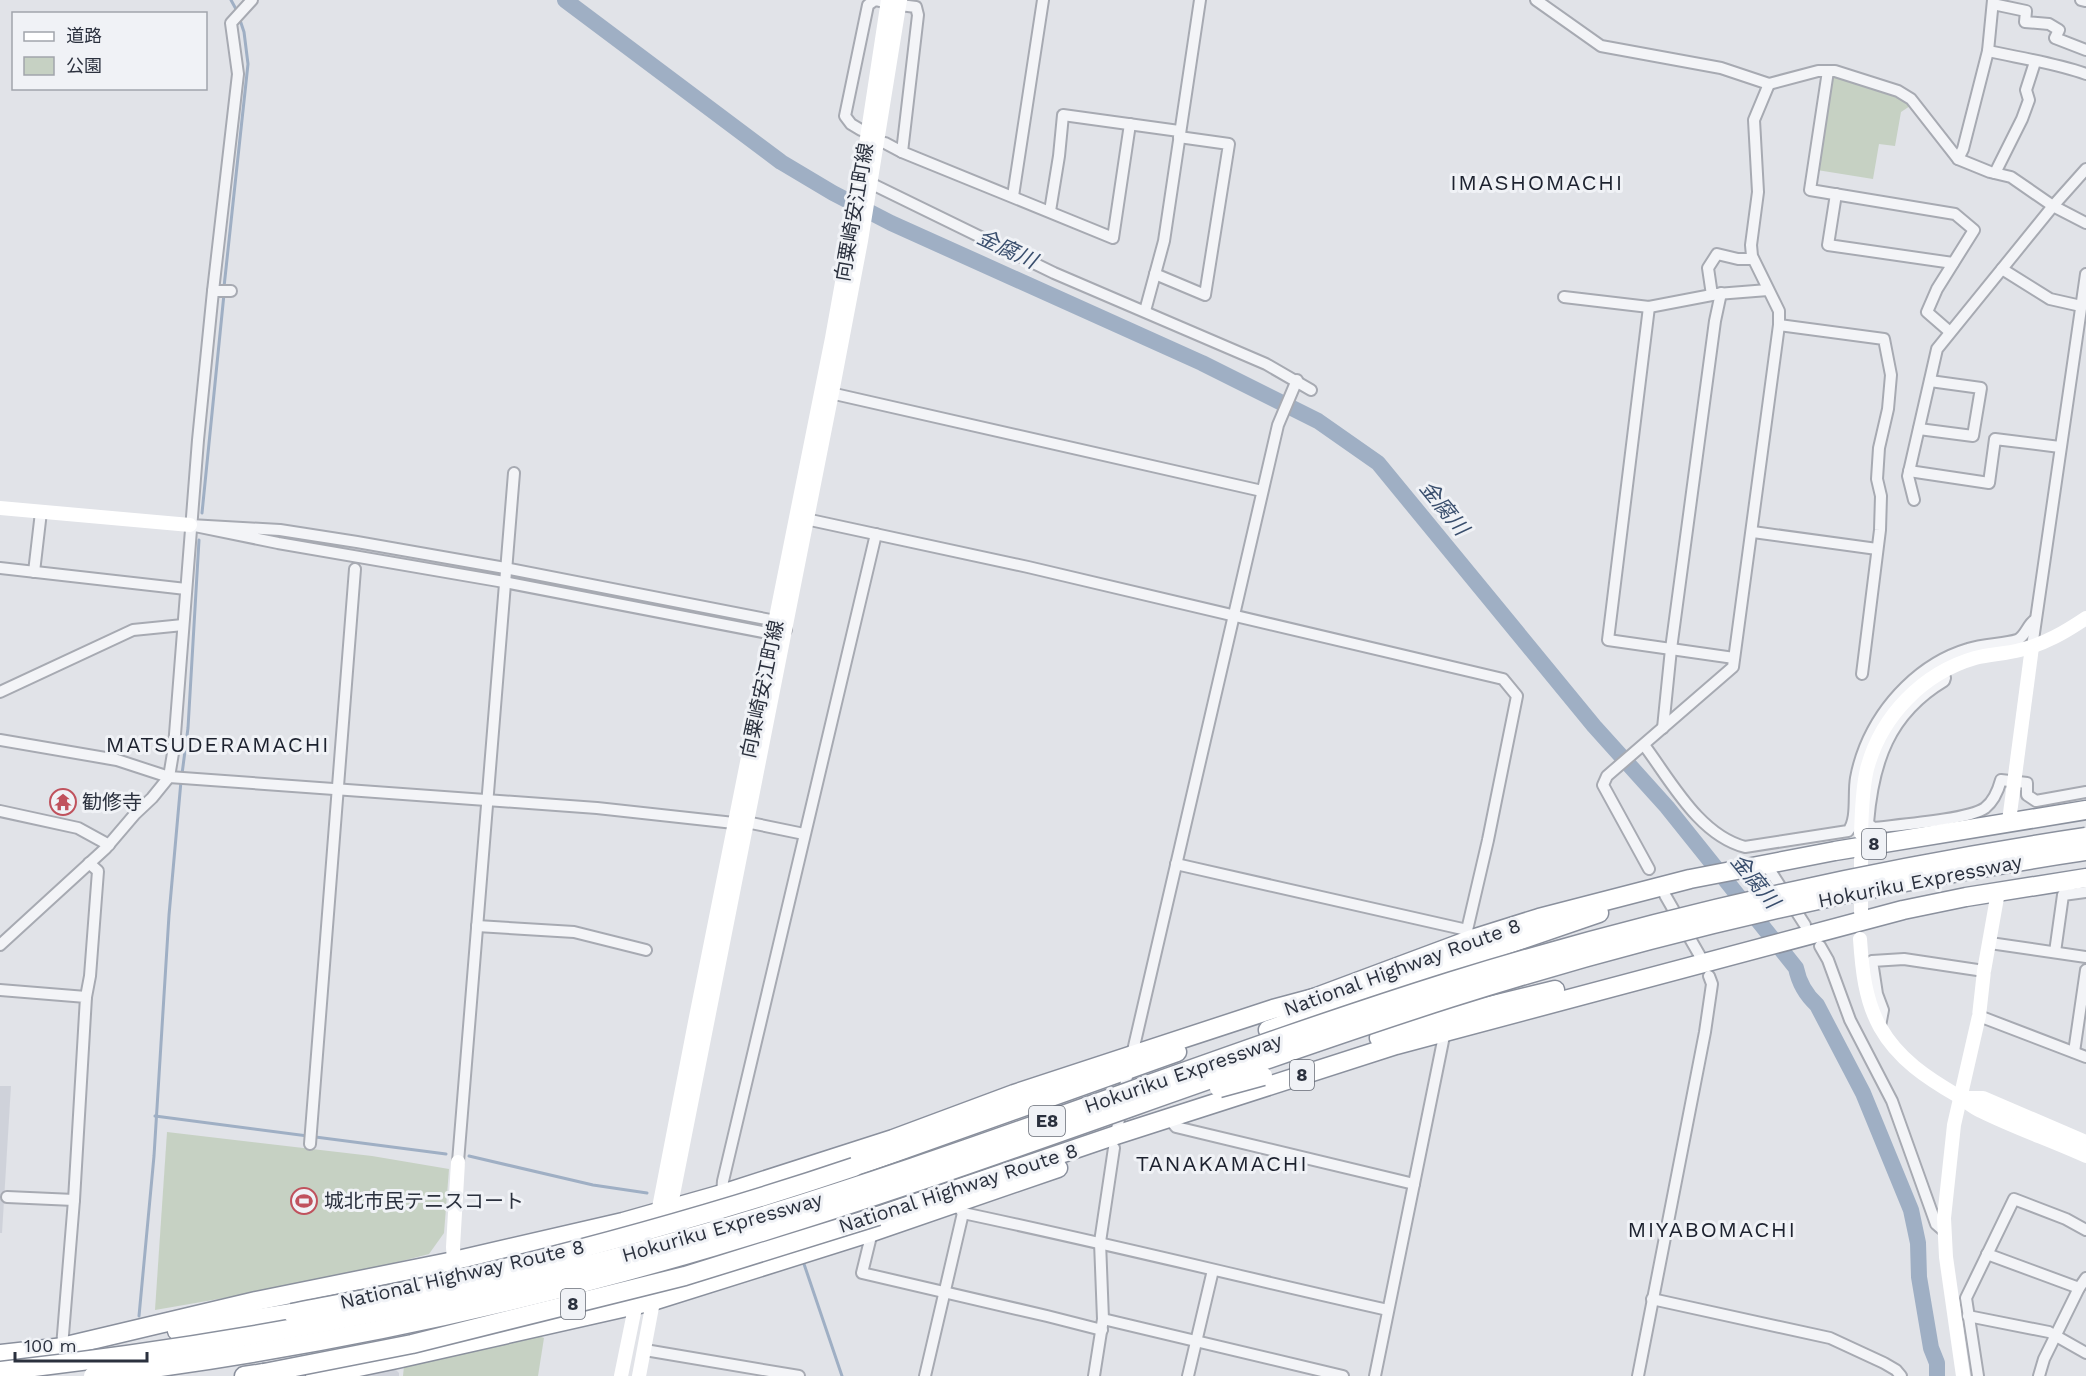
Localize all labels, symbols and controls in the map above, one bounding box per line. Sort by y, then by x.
legend [12,12,207,90]
text: 道路 [66,25,102,46]
text: 公園 [66,55,102,76]
street label: 向粟崎安江町線 [830,141,878,283]
district label: IMASHOMACHI [1450,170,1624,195]
water label: 金腐川 [973,224,1043,274]
water label: 金腐川 [1415,475,1475,542]
street label: 向粟崎安江町線 [736,618,788,760]
district label: MATSUDERAMACHI [106,732,330,757]
temple icon: 勧修寺 [48,787,78,817]
place label: 勧修寺 [82,790,142,814]
road number: 8 [1862,829,1886,859]
water label: 金腐川 [1726,848,1786,915]
street label: Hokuriku Expressway [1816,849,2025,913]
street label: National Highway Route 8 [1280,913,1524,1021]
street label: Hokuriku Expressway [1081,1028,1286,1118]
road number: 8 [1290,1060,1314,1090]
road number: E8 [1029,1106,1065,1136]
street label: National Highway Route 8 [835,1138,1081,1238]
district label: TANAKAMACHI [1136,1151,1308,1176]
sports icon: 城北市民テニスコート [289,1186,319,1216]
street label: Hokuriku Expressway [619,1187,826,1267]
place label: 城北市民テニスコート [324,1189,524,1213]
district label: MIYABOMACHI [1628,1217,1796,1242]
street label: National Highway Route 8 [337,1234,587,1314]
road number: 8 [561,1289,585,1319]
scale bar [15,1325,147,1363]
text: 100 m [24,1335,77,1356]

